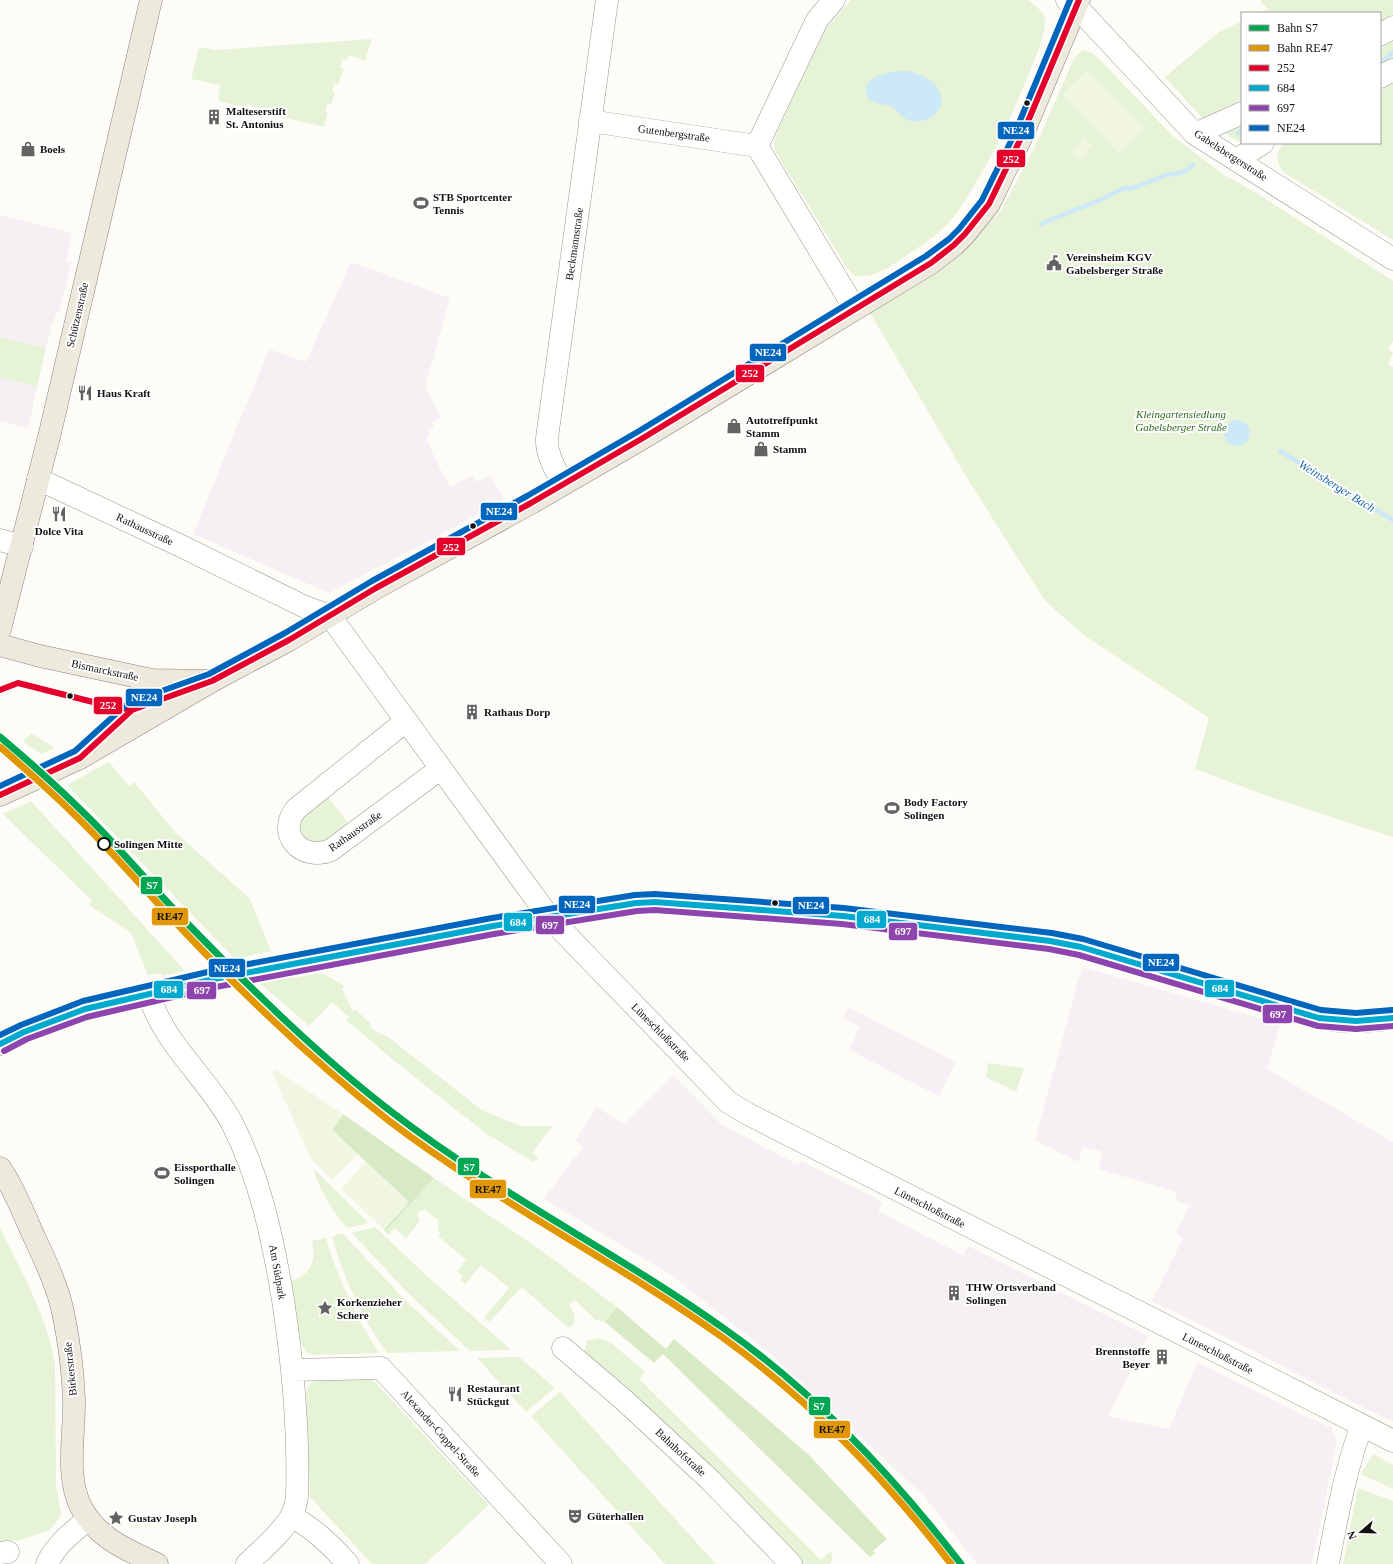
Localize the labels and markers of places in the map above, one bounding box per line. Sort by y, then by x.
unlabelled marker [1022,98,1032,108]
place label: Malteserstift St. Antonius [226,105,286,130]
building icon: Malteserstift St. Antonius [205,108,223,126]
shop icon: Boels [19,140,37,158]
place label: Boels [40,143,66,155]
place label: STB Sportcenter Tennis [433,191,512,216]
sports icon: STB Sportcenter Tennis [412,194,430,212]
place label: Vereinsheim KGV Gabelsberger Straße [1066,251,1163,276]
public building icon: Vereinsheim KGV Gabelsberger Straße [1045,254,1063,272]
restaurant icon: Haus Kraft [76,384,94,402]
place label: Haus Kraft [97,387,151,399]
place label: Autotreffpunkt Stamm [746,414,818,439]
shop icon: Autotreffpunkt Stamm [725,417,743,435]
shop icon: Stamm [752,440,770,458]
place label: Stamm [773,443,807,455]
restaurant icon: Dolce Vita [50,505,68,523]
unlabelled marker [468,521,478,531]
place label: Dolce Vita [35,525,84,537]
unlabelled marker [65,691,75,701]
building icon: Rathaus Dorp [463,703,481,721]
place label: Rathaus Dorp [484,706,550,718]
place label: Body Factory Solingen [904,796,968,821]
sports icon: Body Factory Solingen [883,799,901,817]
marker: Solingen Mitte [97,837,111,851]
place label: Solingen Mitte [114,838,183,850]
unlabelled marker [770,898,780,908]
place label: Eissporthalle Solingen [174,1161,236,1186]
sports icon: Eissporthalle Solingen [153,1164,171,1182]
place label: THW Ortsverband Solingen [966,1281,1056,1306]
building icon: THW Ortsverband Solingen [945,1284,963,1302]
place label: Korkenzieher Schere [337,1296,402,1321]
place icon: Korkenzieher Schere [316,1299,334,1317]
place label: Brennstoffe Beyer [1095,1345,1150,1370]
building icon: Brennstoffe Beyer [1153,1348,1171,1366]
place label: Restaurant Stückgut [467,1382,520,1407]
restaurant icon: Restaurant Stückgut [446,1385,464,1403]
theatre icon: Güterhallen [566,1507,584,1525]
place icon: Gustav Joseph [107,1509,125,1527]
place label: Güterhallen [587,1510,644,1522]
place label: Gustav Joseph [128,1512,197,1524]

